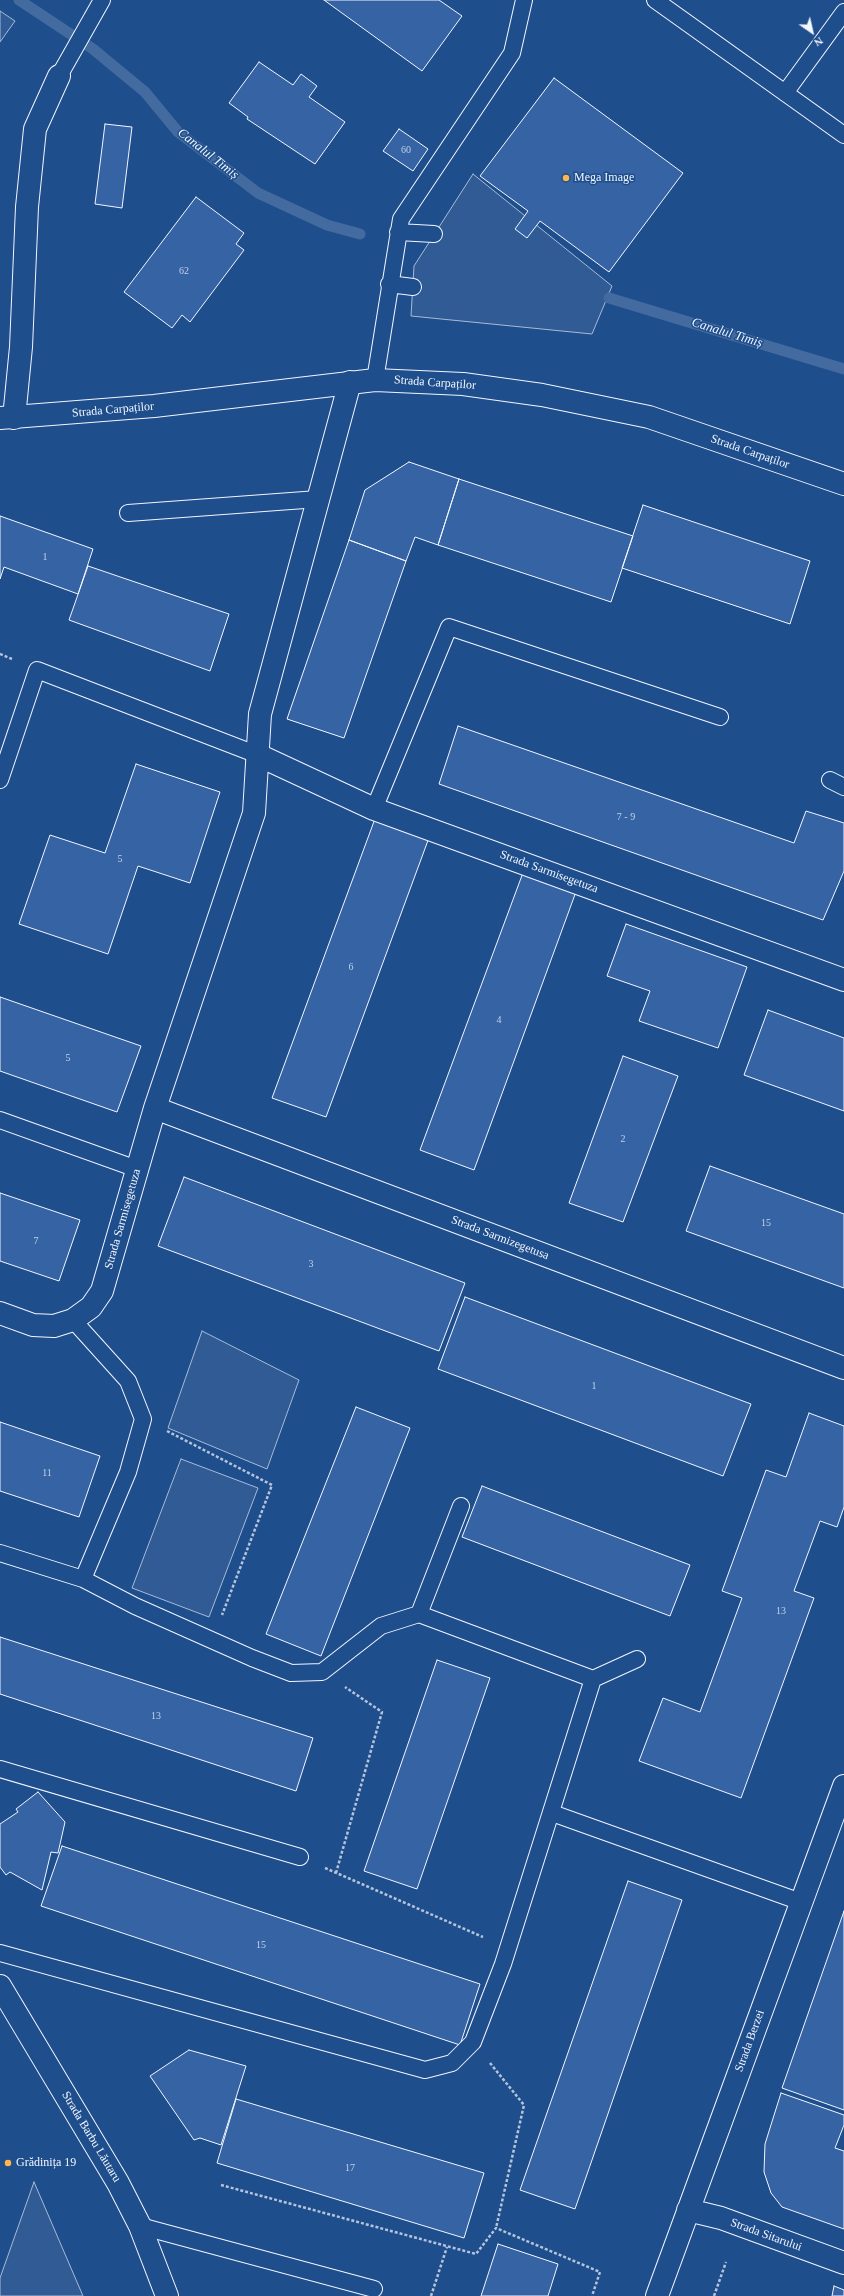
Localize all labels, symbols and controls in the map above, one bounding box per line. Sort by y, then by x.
north arrow [792,12,832,52]
text: N [812,35,825,49]
water label: Canalul Timiș [174,125,242,183]
house number: 60 [401,144,411,156]
place label: Mega Image [574,171,634,185]
marker: Mega Image [561,173,571,183]
house number: 62 [179,265,189,277]
water label: Canalul Timiș [690,315,764,351]
street label: Strada Carpaților [393,373,477,393]
street label: Strada Carpaților [71,399,155,421]
street label: Strada Carpaților [709,432,791,472]
house number: 1 [42,551,48,563]
house number: 7 - 9 [617,811,635,823]
street label: Strada Sarmisegetuza [498,848,600,896]
house number: 5 [118,853,122,865]
house number: 6 [348,961,354,973]
house number: 4 [496,1014,502,1026]
house number: 5 [66,1052,70,1064]
house number: 2 [620,1133,626,1145]
street label: Strada Sarmisegetuza [102,1167,144,1271]
street label: Strada Sarmizegetusa [449,1213,551,1263]
house number: 15 [761,1217,771,1229]
house number: 7 [34,1235,38,1247]
house number: 3 [308,1258,314,1270]
house number: 1 [592,1380,596,1392]
house number: 11 [42,1467,52,1479]
house number: 13 [776,1605,786,1617]
house number: 13 [151,1710,161,1722]
house number: 15 [256,1939,266,1951]
street label: Strada Berzei [732,2008,768,2074]
street label: Strada Barbu Lăutaru [58,2089,124,2185]
place label: Grădinița 19 [16,2156,76,2170]
marker: Grădinița 19 [3,2158,13,2168]
house number: 17 [345,2162,355,2174]
street label: Strada Sitarului [728,2215,804,2255]

